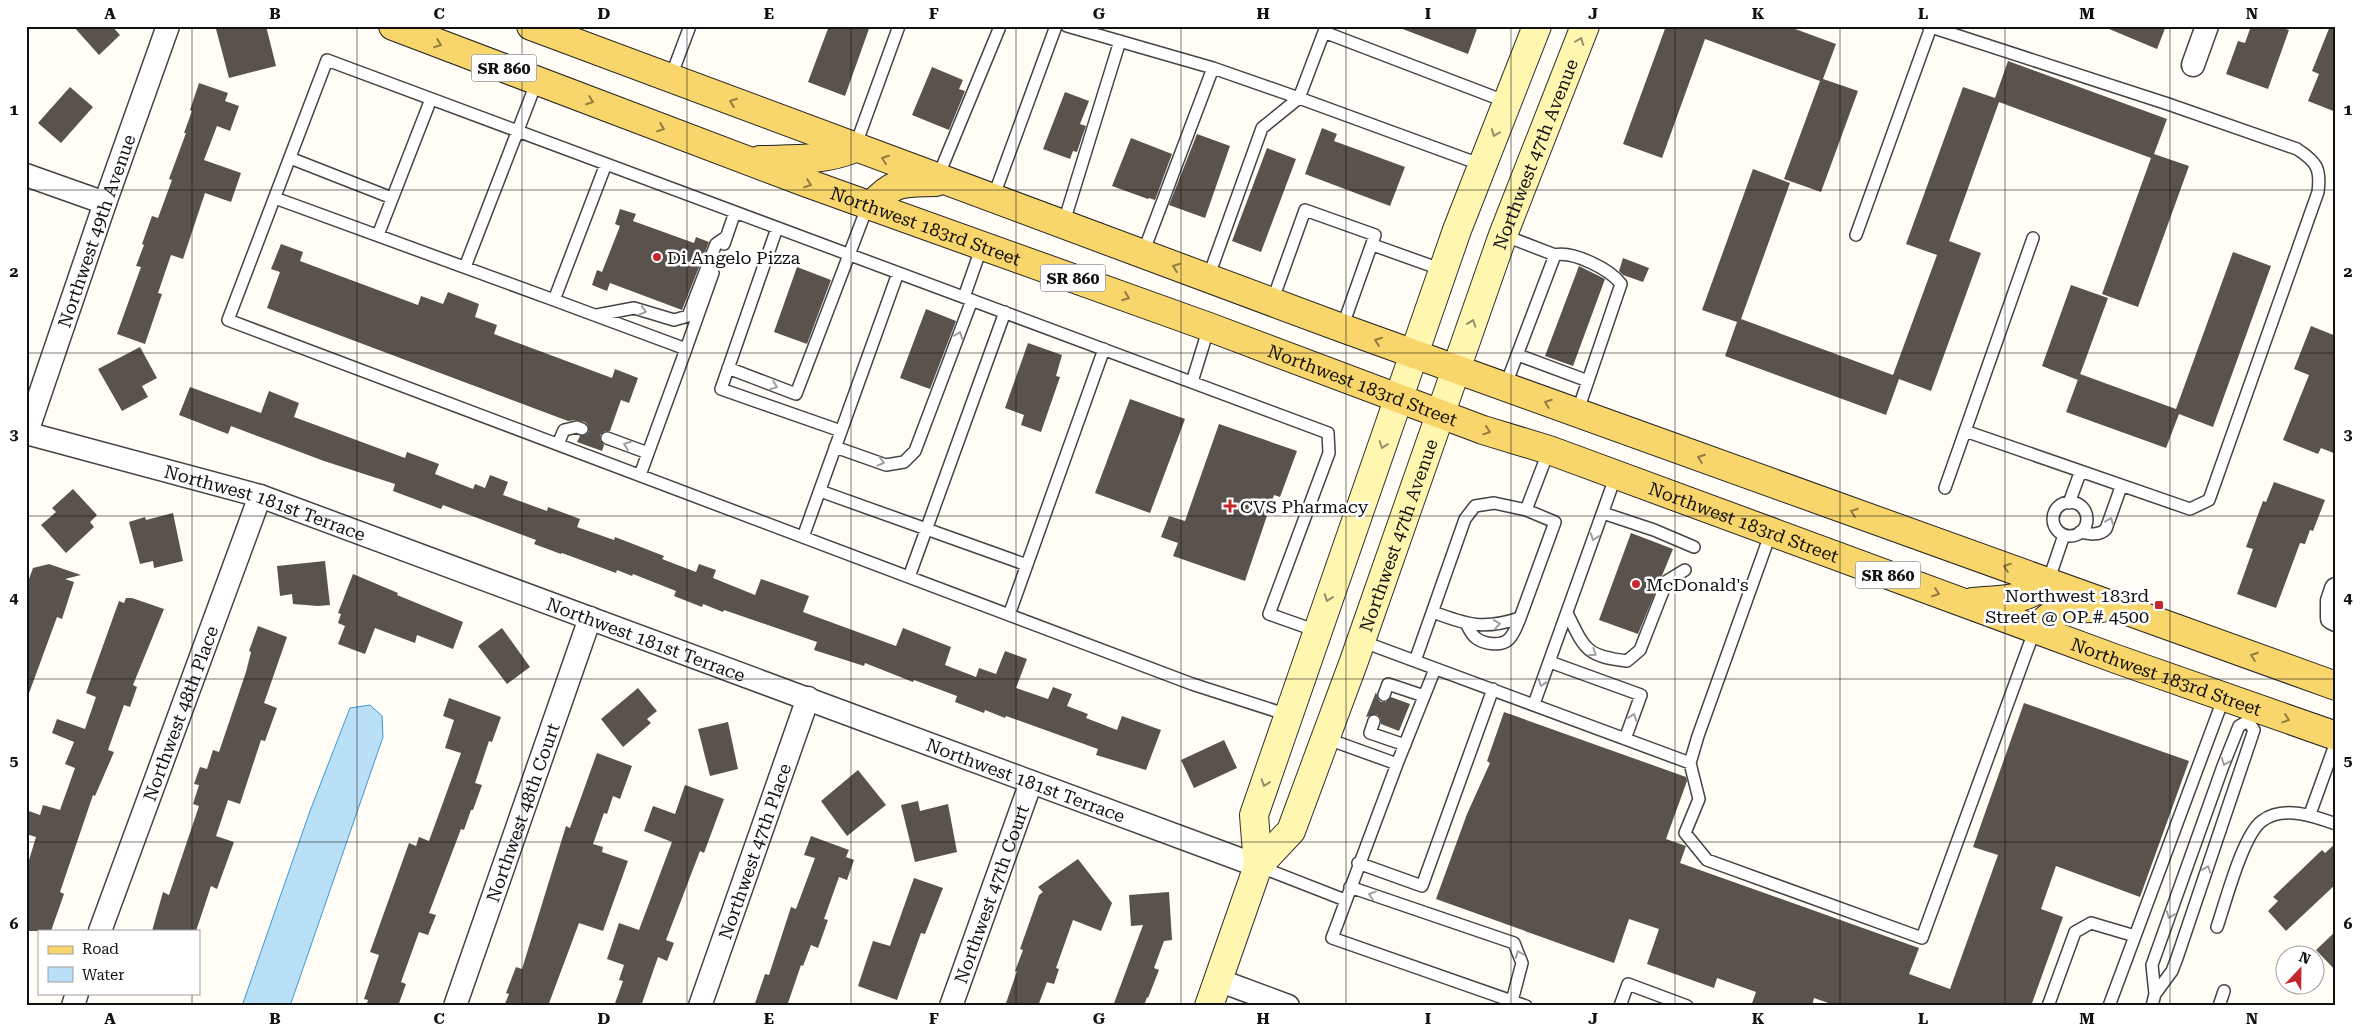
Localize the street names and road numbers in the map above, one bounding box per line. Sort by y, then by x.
road number: SR 860 [472,54,536,82]
street label: Northwest 47th Avenue [1488,56,1582,252]
street label: Northwest 49th Avenue [53,131,139,330]
street label: Northwest 183rd Street [828,182,1024,269]
road number: SR 860 [1040,264,1106,292]
street label: Northwest 183rd Street [1265,340,1461,430]
street label: Northwest 47th Avenue [1355,436,1441,635]
street label: Northwest 181st Terrace [162,460,369,545]
street label: Northwest 183rd Street [1646,477,1842,566]
road number: SR 860 [1856,562,1920,588]
street label: Northwest 181st Terrace [544,593,748,686]
street label: Northwest 48th Place [138,623,222,804]
street label: Northwest 183rd Street [2068,633,2265,720]
street label: Northwest 48th Court [482,720,563,905]
street label: Northwest 181st Terrace [923,733,1128,826]
street label: Northwest 47th Place [714,760,795,942]
street label: Northwest 47th Court [949,802,1033,986]

